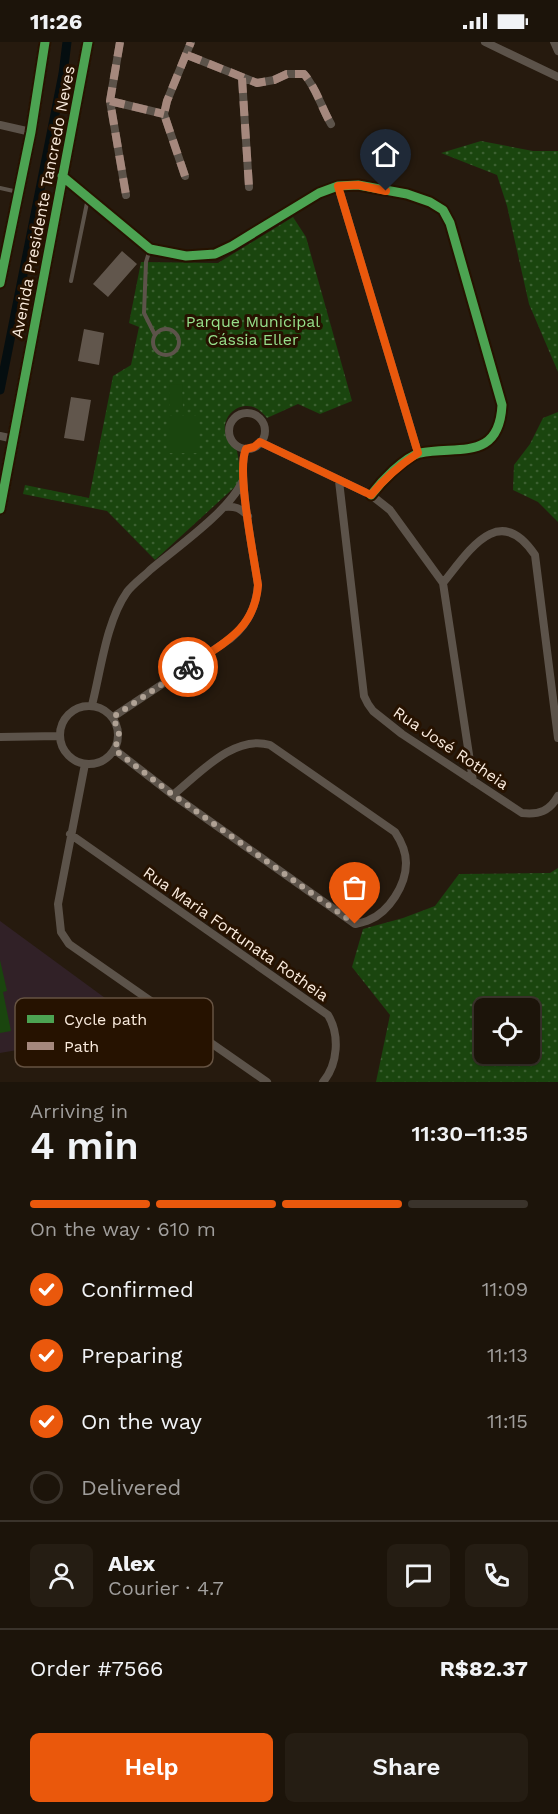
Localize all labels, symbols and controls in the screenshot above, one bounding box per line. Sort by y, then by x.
text: 11:26 [30,9,82,34]
street label: Avenida Presidente Tancredo Neves [7,64,79,340]
pin [360,129,411,191]
icon: home [369,138,402,171]
park label: Parque Municipal Cássia Eller [186,312,320,349]
courier [158,637,218,697]
icon: bike [172,651,205,684]
street label: Rua José Rotheia [390,702,512,794]
pin [329,862,380,924]
street label: Rua Maria Fortunata Rotheia [140,863,332,1005]
icon: bag [338,871,371,904]
legend [15,998,213,1067]
map controls [474,998,540,1064]
button: locate [474,998,540,1064]
text: Cycle path [64,1010,147,1029]
text: Path [64,1037,99,1056]
text: Arriving in [30,1099,128,1123]
text: 11:30–11:35 [411,1121,528,1146]
text: 4 min [30,1123,139,1168]
text: On the way · 610 m [30,1217,216,1241]
icon: check [30,1273,63,1306]
text: Confirmed [81,1277,194,1302]
text: 11:09 [482,1277,528,1301]
icon: check [30,1339,63,1372]
text: Preparing [81,1343,182,1368]
text: 11:13 [487,1343,528,1367]
icon: check [30,1405,63,1438]
text: On the way [81,1409,202,1434]
text: 11:15 [487,1409,528,1433]
text: Delivered [81,1475,181,1500]
button: person [30,1544,93,1607]
button: chat [387,1544,450,1607]
button: phone [465,1544,528,1607]
text: Alex [108,1551,155,1576]
text: Courier · 4.7 [108,1576,224,1600]
text: Order #7566 [30,1656,163,1681]
text: R$82.37 [440,1656,528,1681]
button: Help [30,1733,273,1802]
button: Share [285,1733,528,1802]

